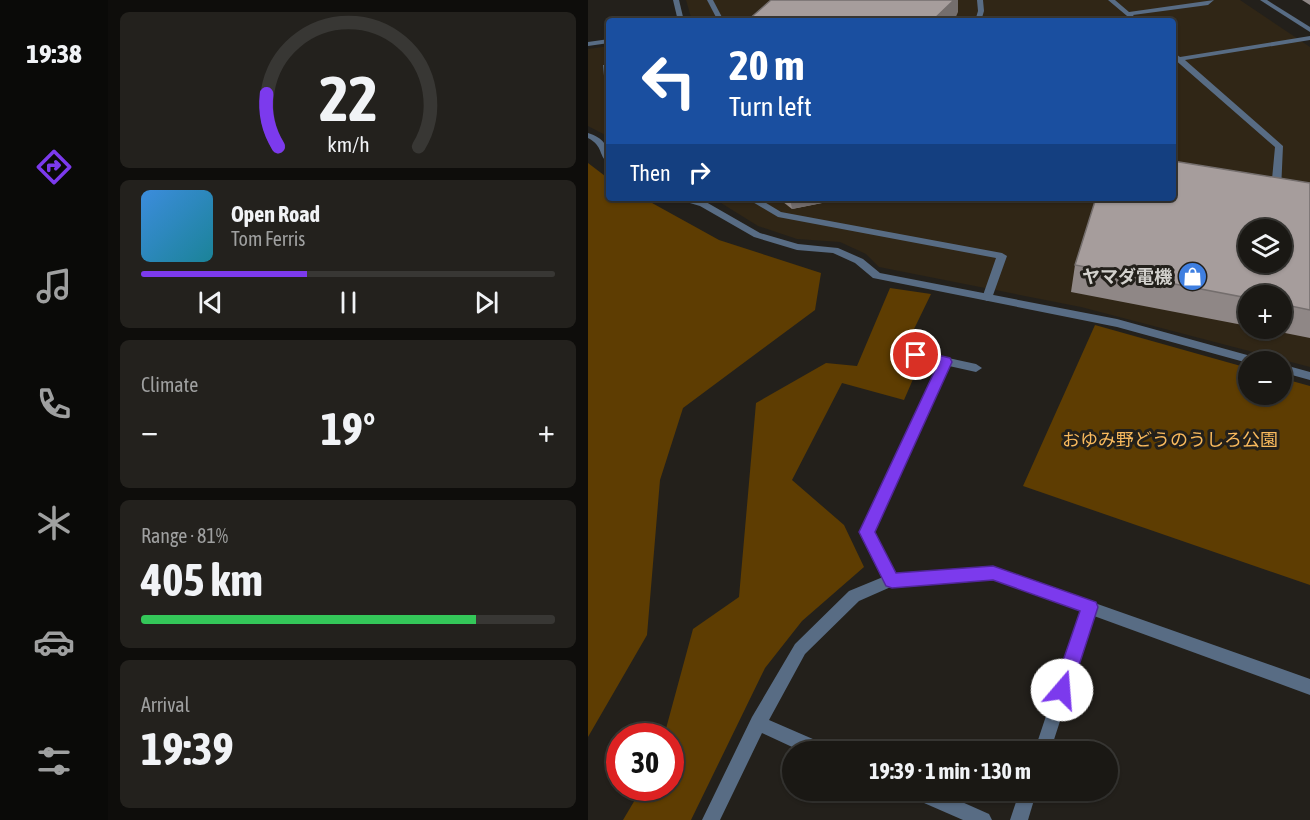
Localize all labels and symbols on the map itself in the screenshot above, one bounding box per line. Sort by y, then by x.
shop icon: ヤマダ電機 [1177,261,1209,293]
place label: ヤマダ電機 [1082,266,1173,287]
pin [890,329,941,380]
park label: おゆみ野どうのうしろ公園 [1062,429,1278,450]
position arrow [1030,658,1094,722]
speed limit sign: 30 [606,723,684,801]

